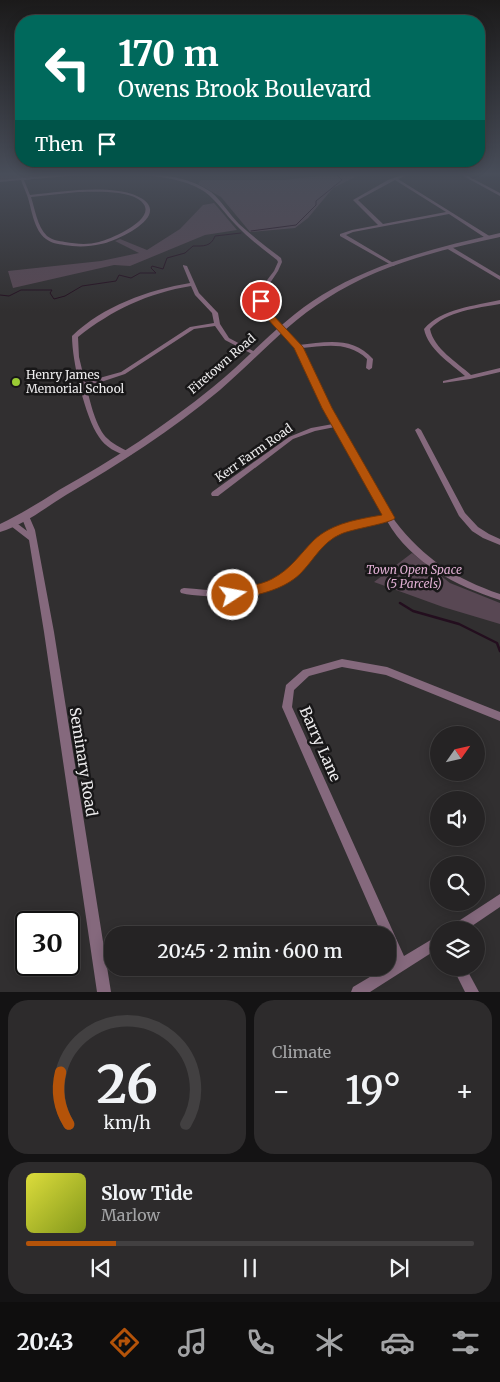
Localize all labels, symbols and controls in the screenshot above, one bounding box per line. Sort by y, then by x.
text: 170 m [118,32,219,76]
icon: left [35,35,100,100]
text: Owens Brook Boulevard [118,75,371,103]
icon: arrive [93,130,121,158]
text: Then [35,132,83,156]
pin [240,280,282,322]
icon: arrive [247,287,275,315]
street label: Firetown Road [185,330,258,397]
place label: Henry James Memorial School [26,367,125,396]
marker: Henry James Memorial School [10,376,22,388]
street label: Kerr Farm Road [212,420,295,485]
park label: Town Open Space (5 Parcels) [366,562,462,591]
position arrow [206,568,258,620]
street label: Barry Lane [295,703,346,784]
street label: Seminary Road [65,706,102,818]
north arrow [430,726,485,781]
map controls [430,726,485,976]
button: sound [430,791,485,846]
button: search [430,856,485,911]
speed limit sign: 30 [15,911,80,976]
button: layers [430,921,485,976]
text: 20:45 · 2 min · 600 m [158,939,342,963]
text: Climate [272,1042,331,1062]
text: 26 [96,1052,158,1117]
text: 19° [345,1067,401,1114]
text: − [272,1073,291,1109]
text: + [455,1073,474,1109]
text: km/h [103,1111,151,1134]
text: Slow Tide [101,1181,193,1205]
text: Marlow [101,1205,160,1225]
icon: previous [87,1254,115,1282]
icon: pause [236,1254,264,1282]
icon: next [385,1254,413,1282]
icon: directions [107,1325,142,1360]
icon: music [175,1325,210,1360]
icon: phone [243,1325,278,1360]
icon: climate [312,1325,347,1360]
icon: car [380,1325,415,1360]
icon: filters [448,1325,483,1360]
text: 20:43 [17,1328,74,1356]

